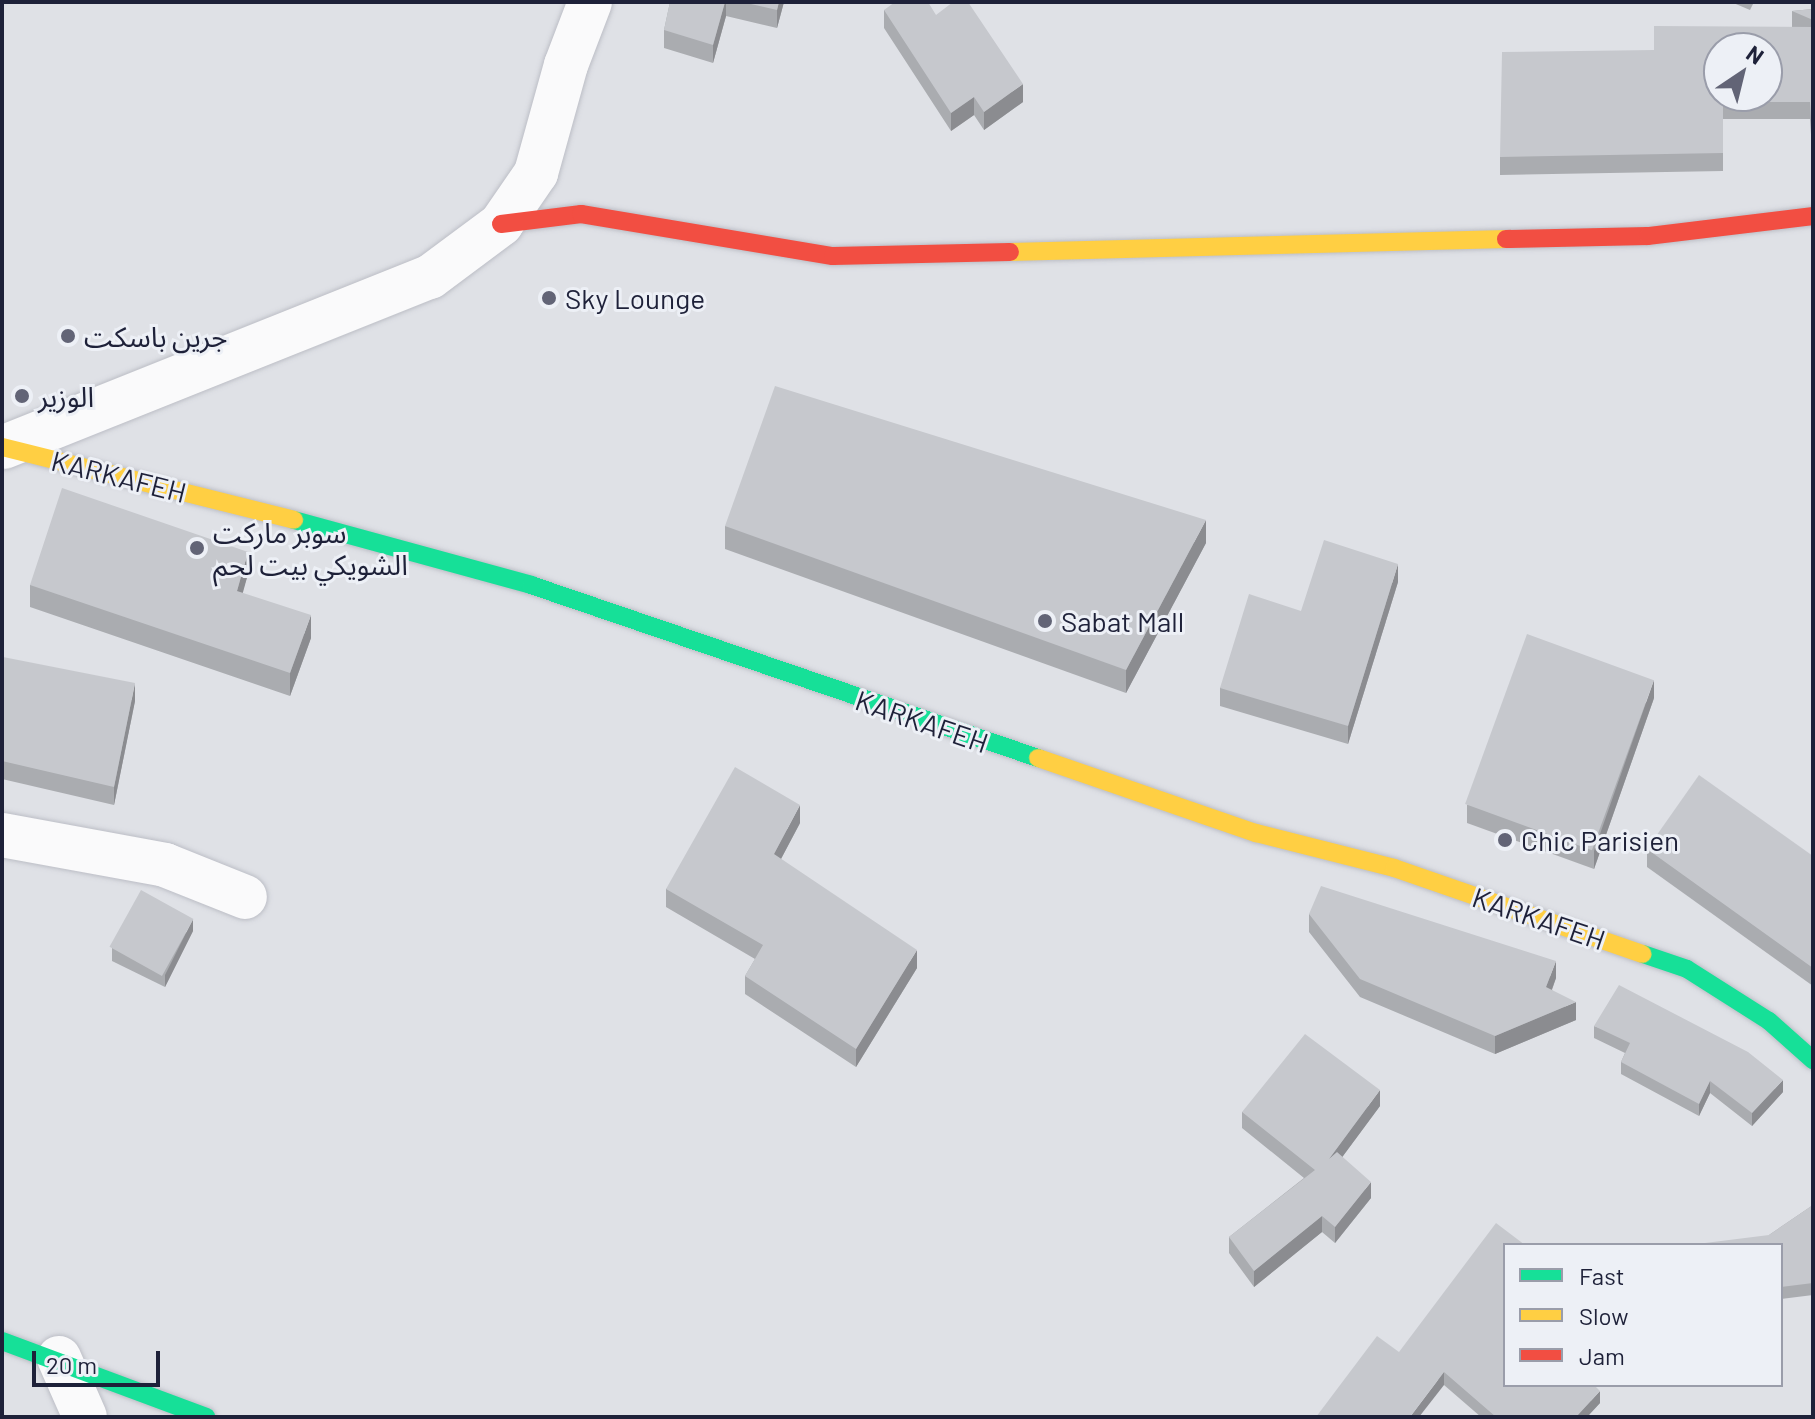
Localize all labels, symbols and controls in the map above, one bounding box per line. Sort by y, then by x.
north arrow [1703,32,1783,112]
text: N [1742,39,1769,69]
place label: Sky Lounge [565,281,705,315]
marker: Sky Lounge [540,289,558,307]
place label: جرين باسكت [84,319,228,353]
marker: جرين باسكت [59,327,77,345]
place label: الوزير [38,379,94,413]
marker: الوزير [13,387,31,405]
street label: KARKAFEH [48,443,190,509]
place label: سوبر ماركت الشويكي بيت لحم [213,515,408,581]
marker: سوبر ماركت الشويكي بيت لحم [188,539,206,557]
place label: Sabat Mall [1061,604,1184,638]
marker: Sabat Mall [1036,612,1054,630]
street label: KARKAFEH [851,683,993,759]
place label: Chic Parisien [1521,823,1679,857]
marker: Chic Parisien [1496,831,1514,849]
street label: KARKAFEH [1468,880,1610,956]
legend [1503,1243,1783,1387]
text: Fast [1579,1261,1624,1290]
text: Slow [1579,1301,1628,1330]
scale bar [36,1335,164,1385]
text: Jam [1579,1341,1625,1370]
text: 20 m [46,1350,97,1379]

